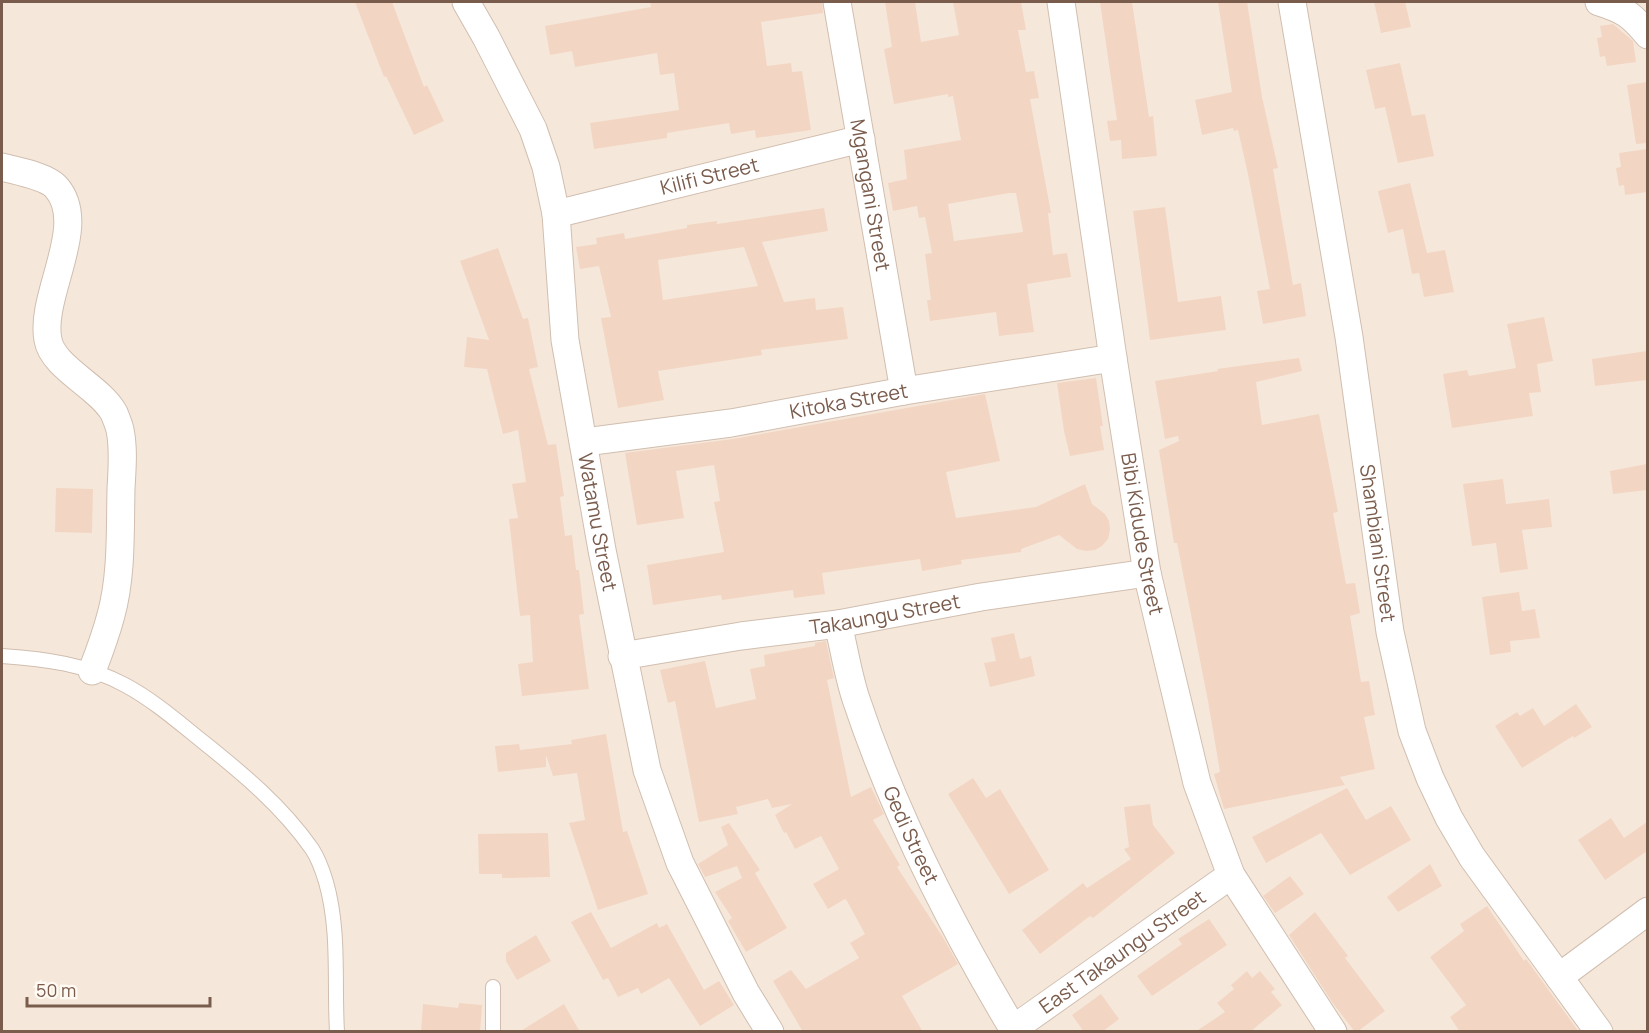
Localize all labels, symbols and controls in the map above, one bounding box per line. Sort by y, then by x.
street label: Mgangani Street [844,117,897,273]
street label: Kilifi Street [657,151,761,201]
street label: Kitoka Street [787,377,910,425]
street label: Watamu Street [572,451,624,593]
street label: Bibi Kidude Street [1115,451,1170,617]
street label: Shambiani Street [1354,462,1402,624]
street label: Takaungu Street [808,587,962,640]
street label: Gedi Street [877,782,946,889]
street label: East Takaungu Street [1033,883,1211,1019]
scale bar [27,970,210,1008]
text: 50 m [36,978,76,1002]

